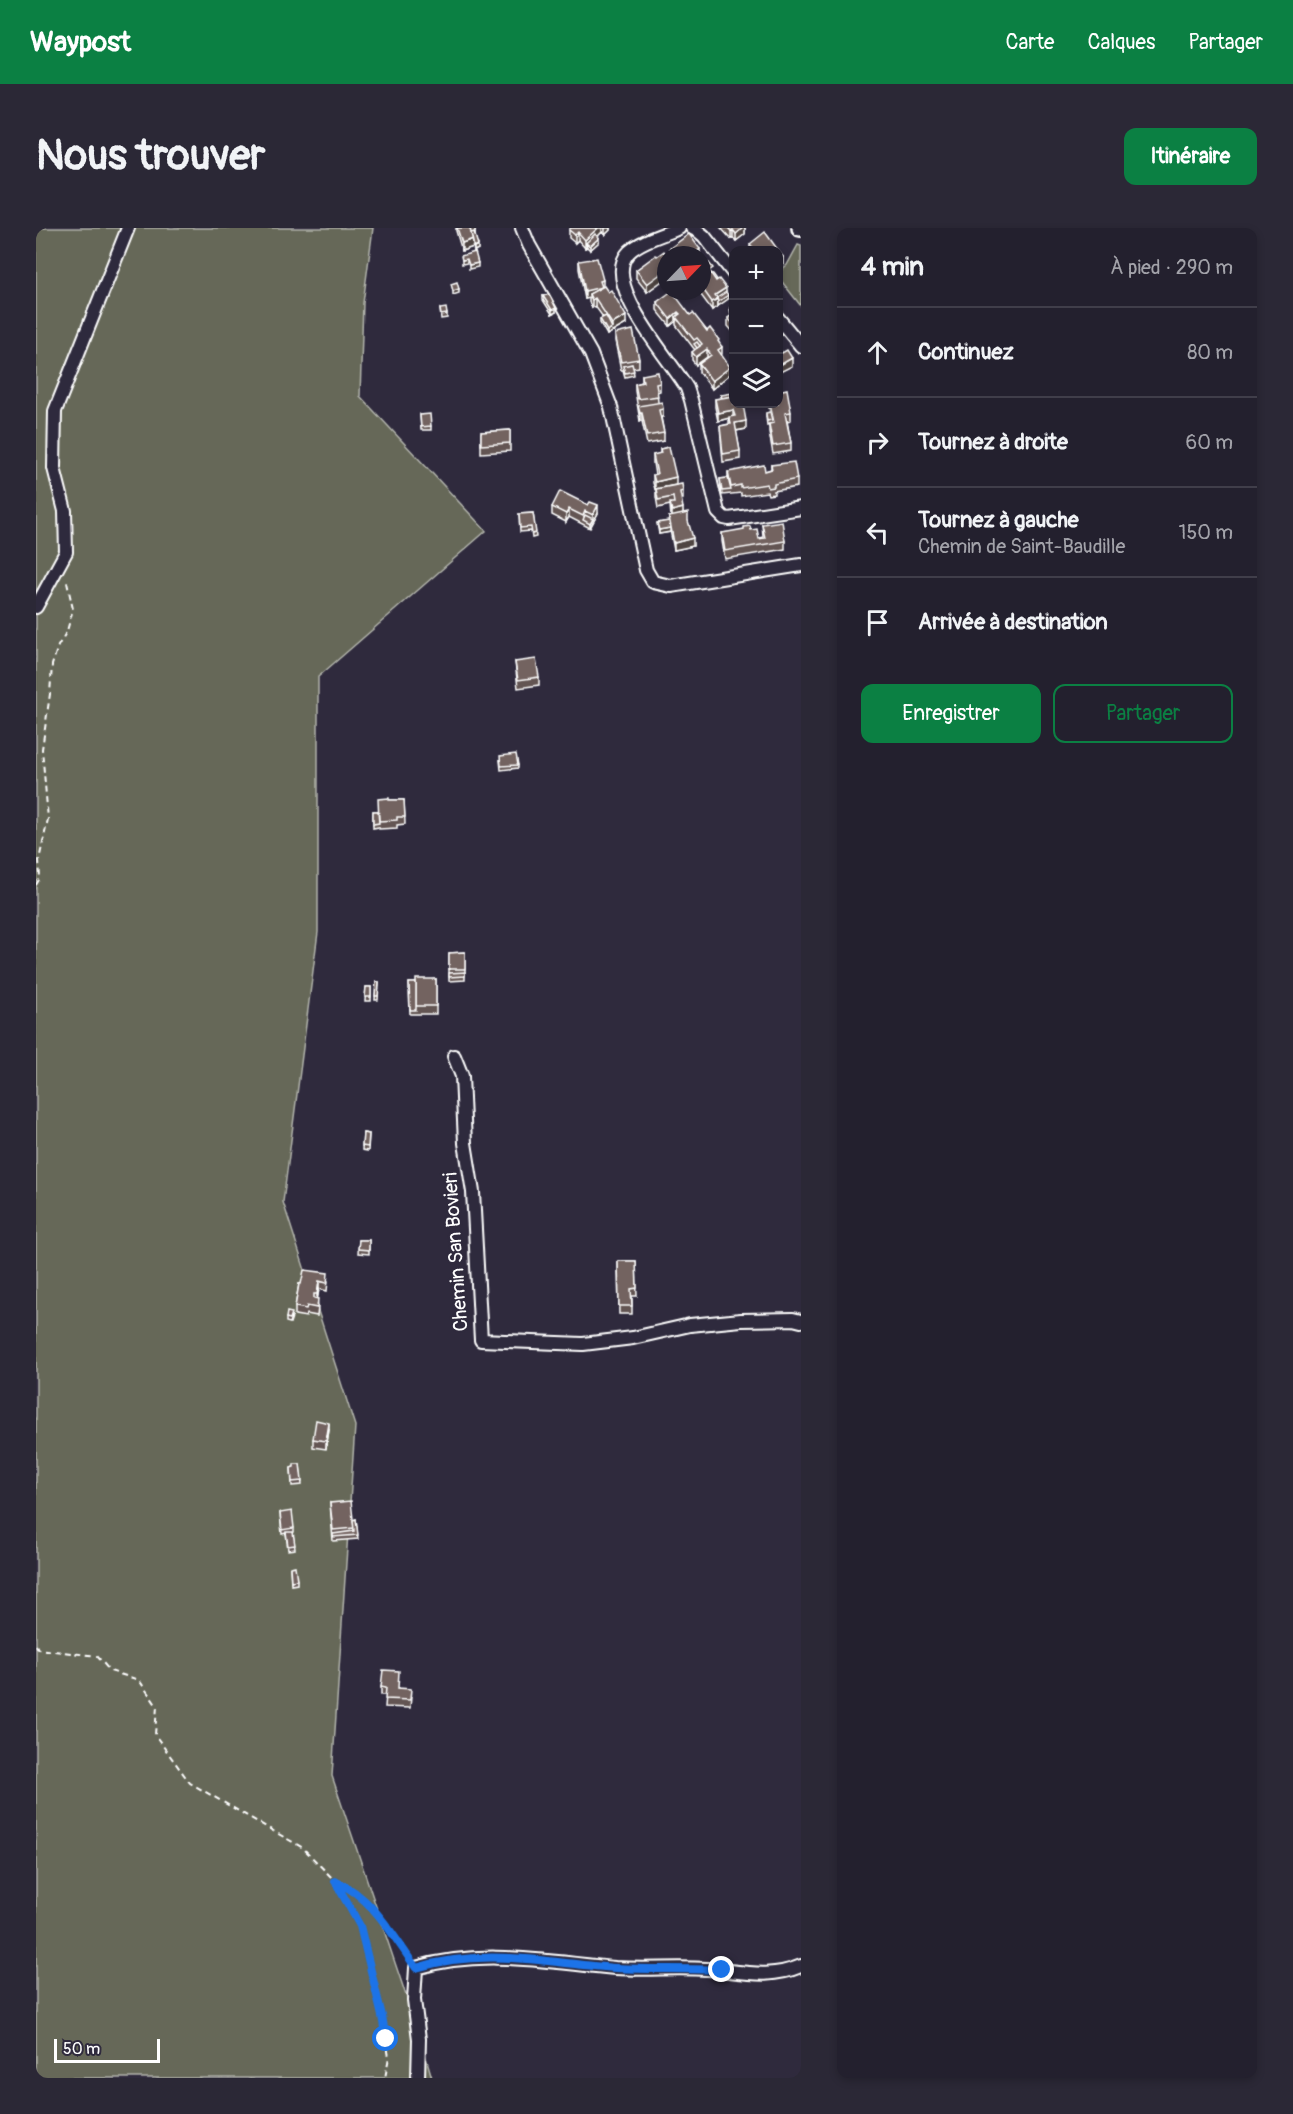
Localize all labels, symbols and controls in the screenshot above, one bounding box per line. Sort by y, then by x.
text: Waypost [30,25,131,60]
text: Carte [1005,29,1054,56]
text: Calques [1087,29,1155,56]
text: Partager [1188,29,1263,56]
button: Itinéraire [1124,128,1257,185]
text: Nous trouver [36,130,265,182]
north arrow [657,246,711,300]
map controls [729,246,783,408]
button: + [729,246,783,300]
text: 4 min [861,251,924,283]
text: À pied · 290 m [1110,255,1233,280]
button: − [729,300,783,354]
icon: ahead [861,336,894,369]
text: Continuez [918,338,1014,366]
text: 80 m [1187,340,1233,365]
button: layers [729,354,783,408]
icon: right [861,426,894,459]
text: Tournez à droite [918,428,1068,456]
text: 60 m [1186,430,1233,455]
text: Tournez à gauche [918,506,1079,534]
icon: left [861,516,894,549]
text: 150 m [1179,520,1233,545]
text: Chemin de Saint-Baudille [918,534,1125,559]
icon: arrive [861,606,894,639]
text: Arrivée à destination [918,608,1108,636]
button: Enregistrer [861,684,1041,743]
button: Partager [1053,684,1233,743]
street label: Chemin San Bovieri [437,1172,474,1332]
route end [708,1956,734,1982]
route start [372,2025,398,2051]
scale bar [54,2036,160,2064]
text: 50 m [63,2039,100,2059]

